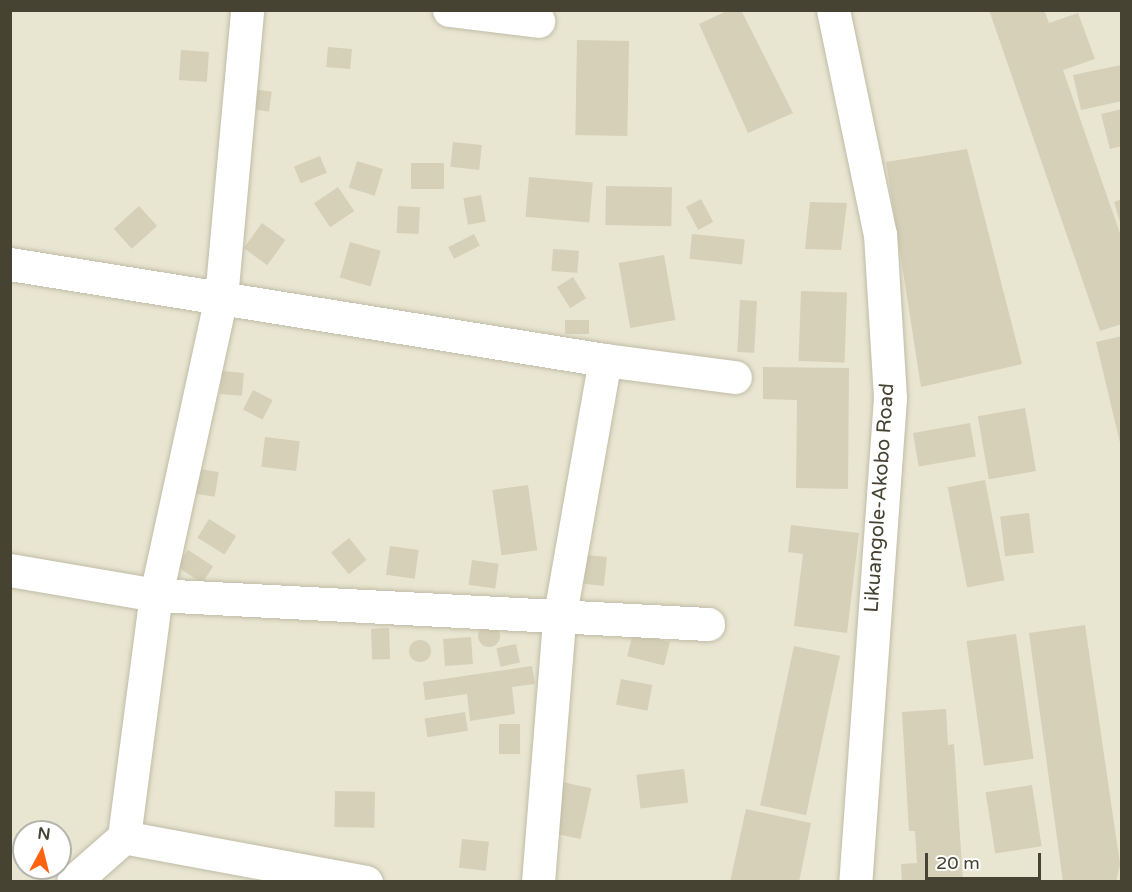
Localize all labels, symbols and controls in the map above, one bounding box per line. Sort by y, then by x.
street label: Likuangole-Akobo Road [860,383,900,613]
north arrow [12,820,72,880]
text: N [36,823,52,845]
scale bar [928,841,1044,879]
text: 20 m [936,852,980,874]

